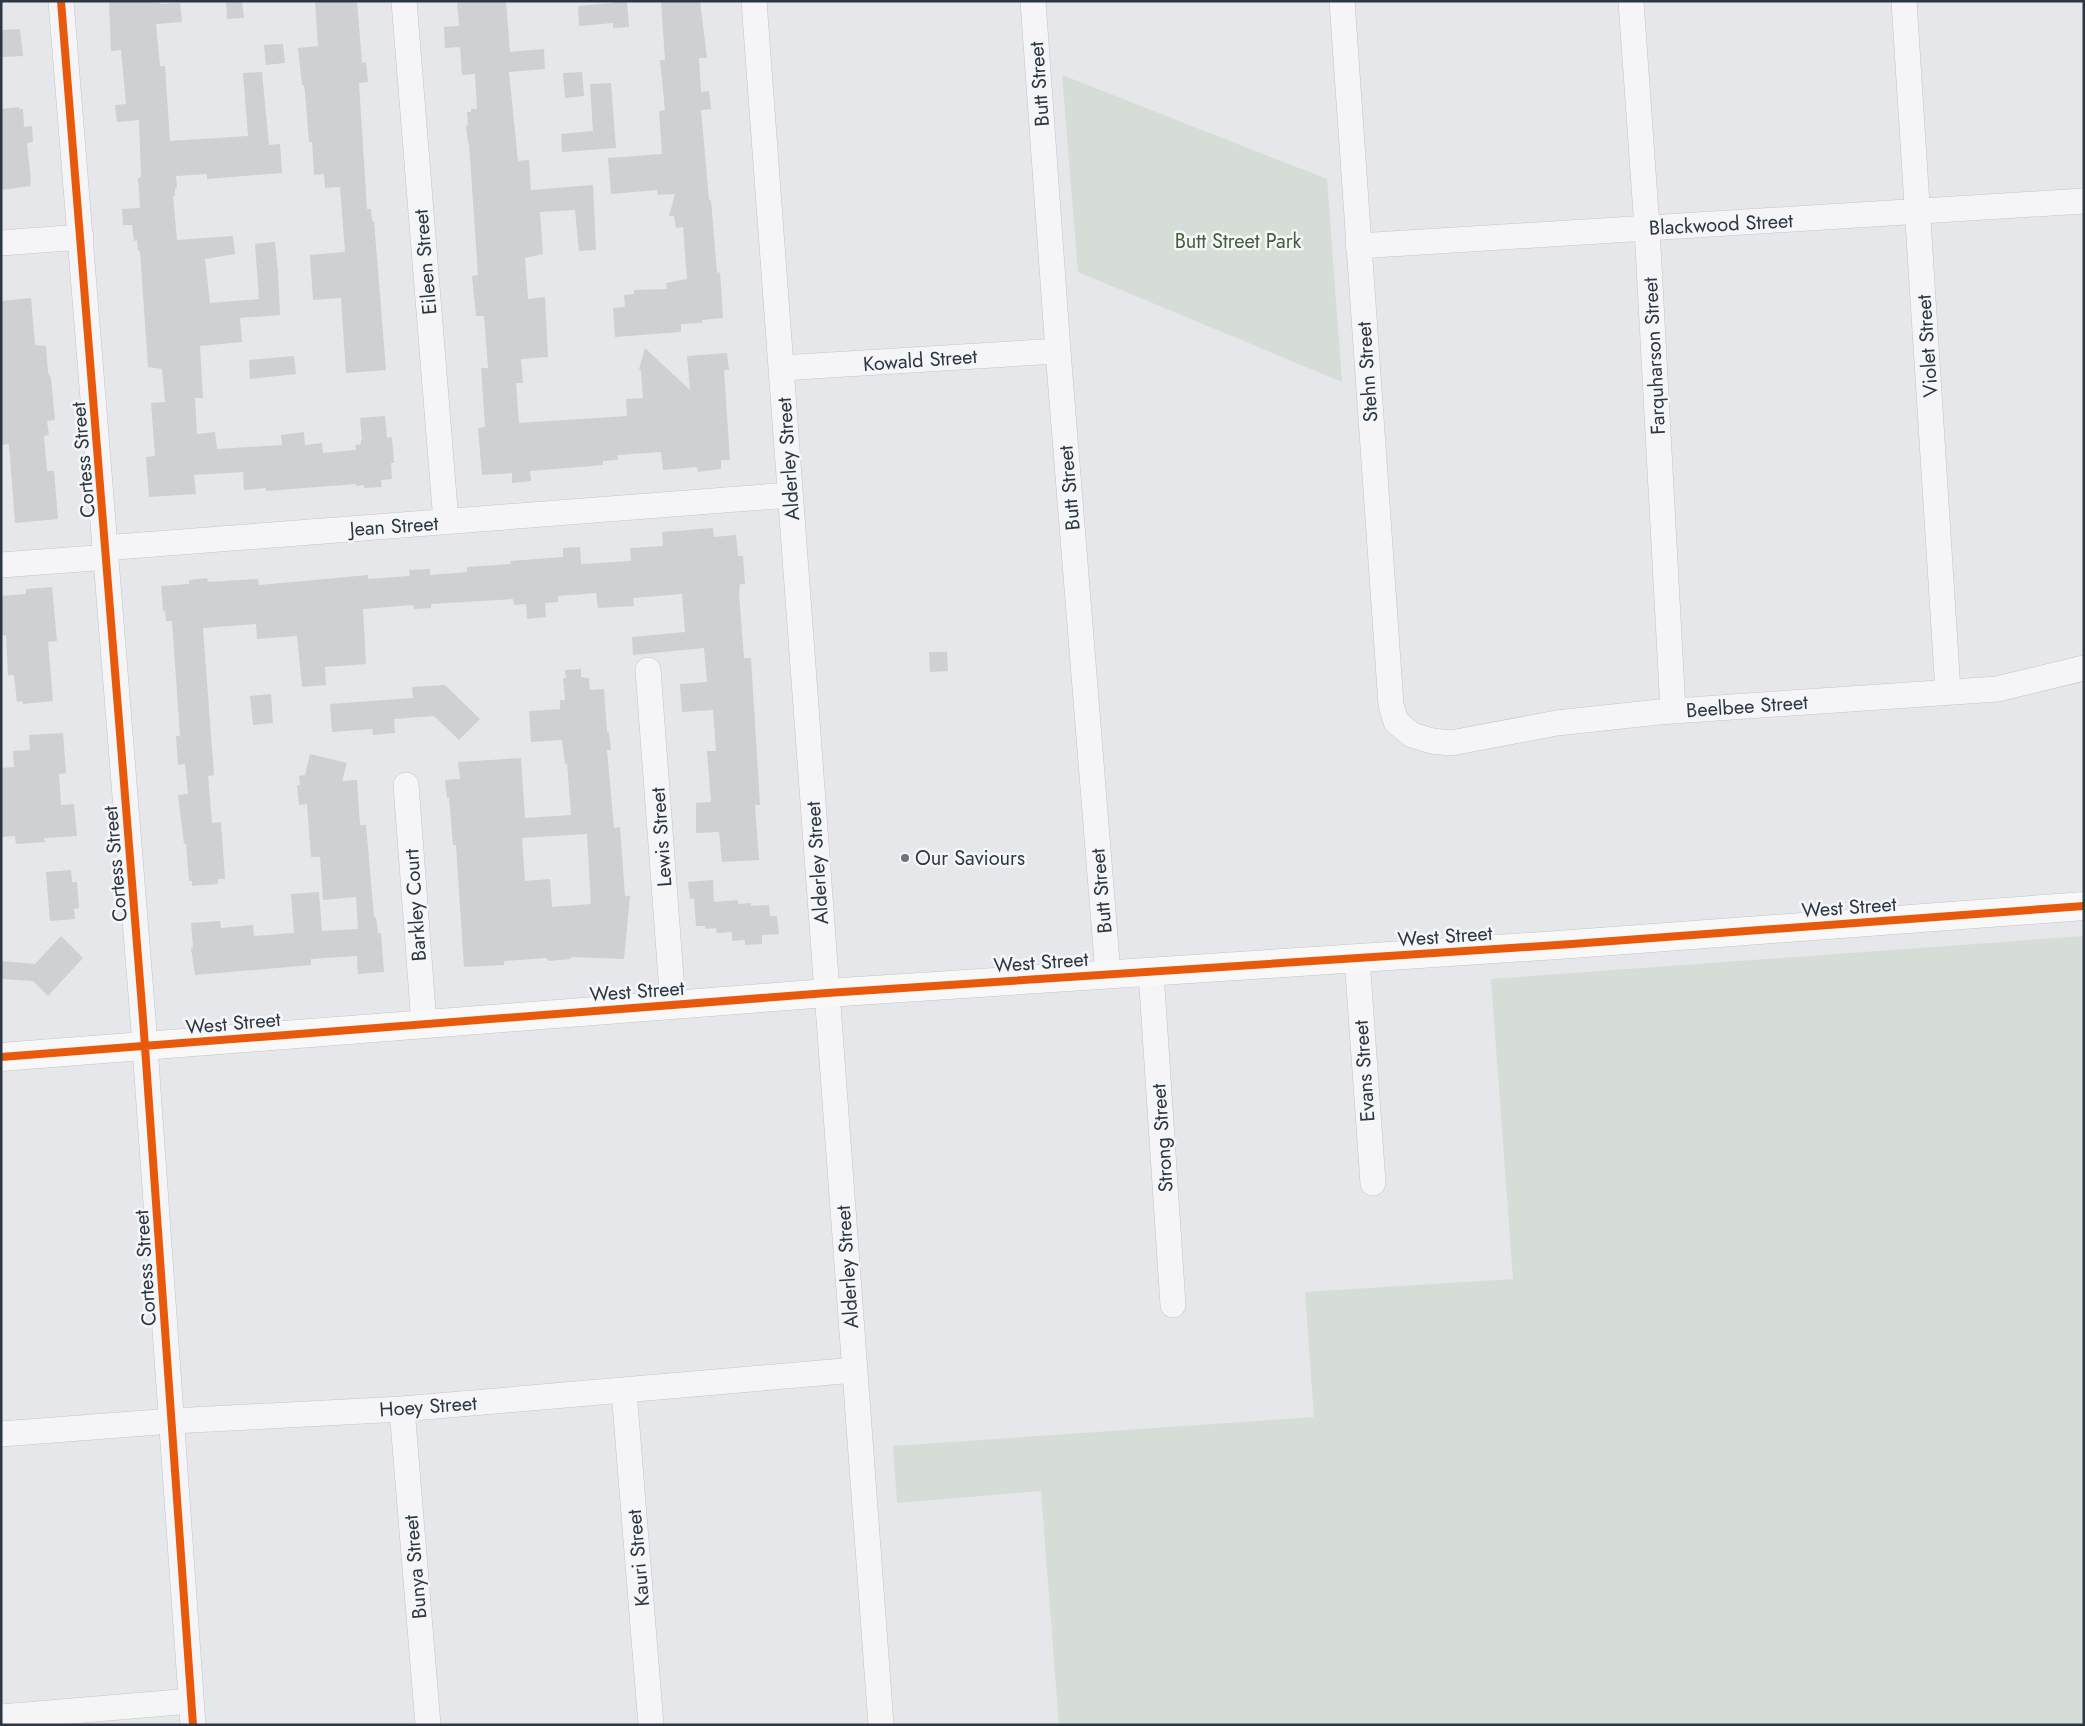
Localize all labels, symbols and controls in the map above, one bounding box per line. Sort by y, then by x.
street label: Butt Street [1022,40,1057,127]
street label: Blackwood Street [1648,206,1794,243]
street label: Eileen Street [406,208,445,316]
park label: Butt Street Park [1175,227,1302,256]
street label: Farquharson Street [1636,276,1673,435]
street label: Violet Street [1909,294,1946,398]
street label: Stehn Street [1350,320,1385,423]
street label: Kowald Street [862,342,978,379]
street label: Alderley Street [770,396,807,522]
street label: Cortess Street [64,401,103,519]
street label: Butt Street [1051,444,1088,532]
street label: Jean Street [346,509,440,544]
street label: Beelbee Street [1685,688,1809,725]
street label: Lewis Street [644,786,679,888]
street label: Alderley Street [799,800,836,926]
street label: Cortess Street [96,805,135,923]
place label: Our Saviours [915,844,1025,873]
street label: Butt Street [1083,847,1120,935]
street label: Barkley Court [397,848,434,962]
marker: Our Saviours [899,852,911,864]
street label: West Street [1801,890,1898,925]
street label: West Street [1397,919,1494,954]
street label: West Street [993,945,1090,980]
street label: West Street [589,974,686,1009]
street label: West Street [184,1005,282,1042]
street label: Evans Street [1346,1019,1383,1123]
street label: Strong Street [1144,1082,1181,1193]
street label: Alderley Street [829,1204,866,1330]
street label: Cortess Street [127,1209,164,1327]
street label: Hoey Street [378,1389,478,1424]
street label: Kauri Street [620,1508,657,1608]
street label: Bunya Street [396,1514,434,1620]

